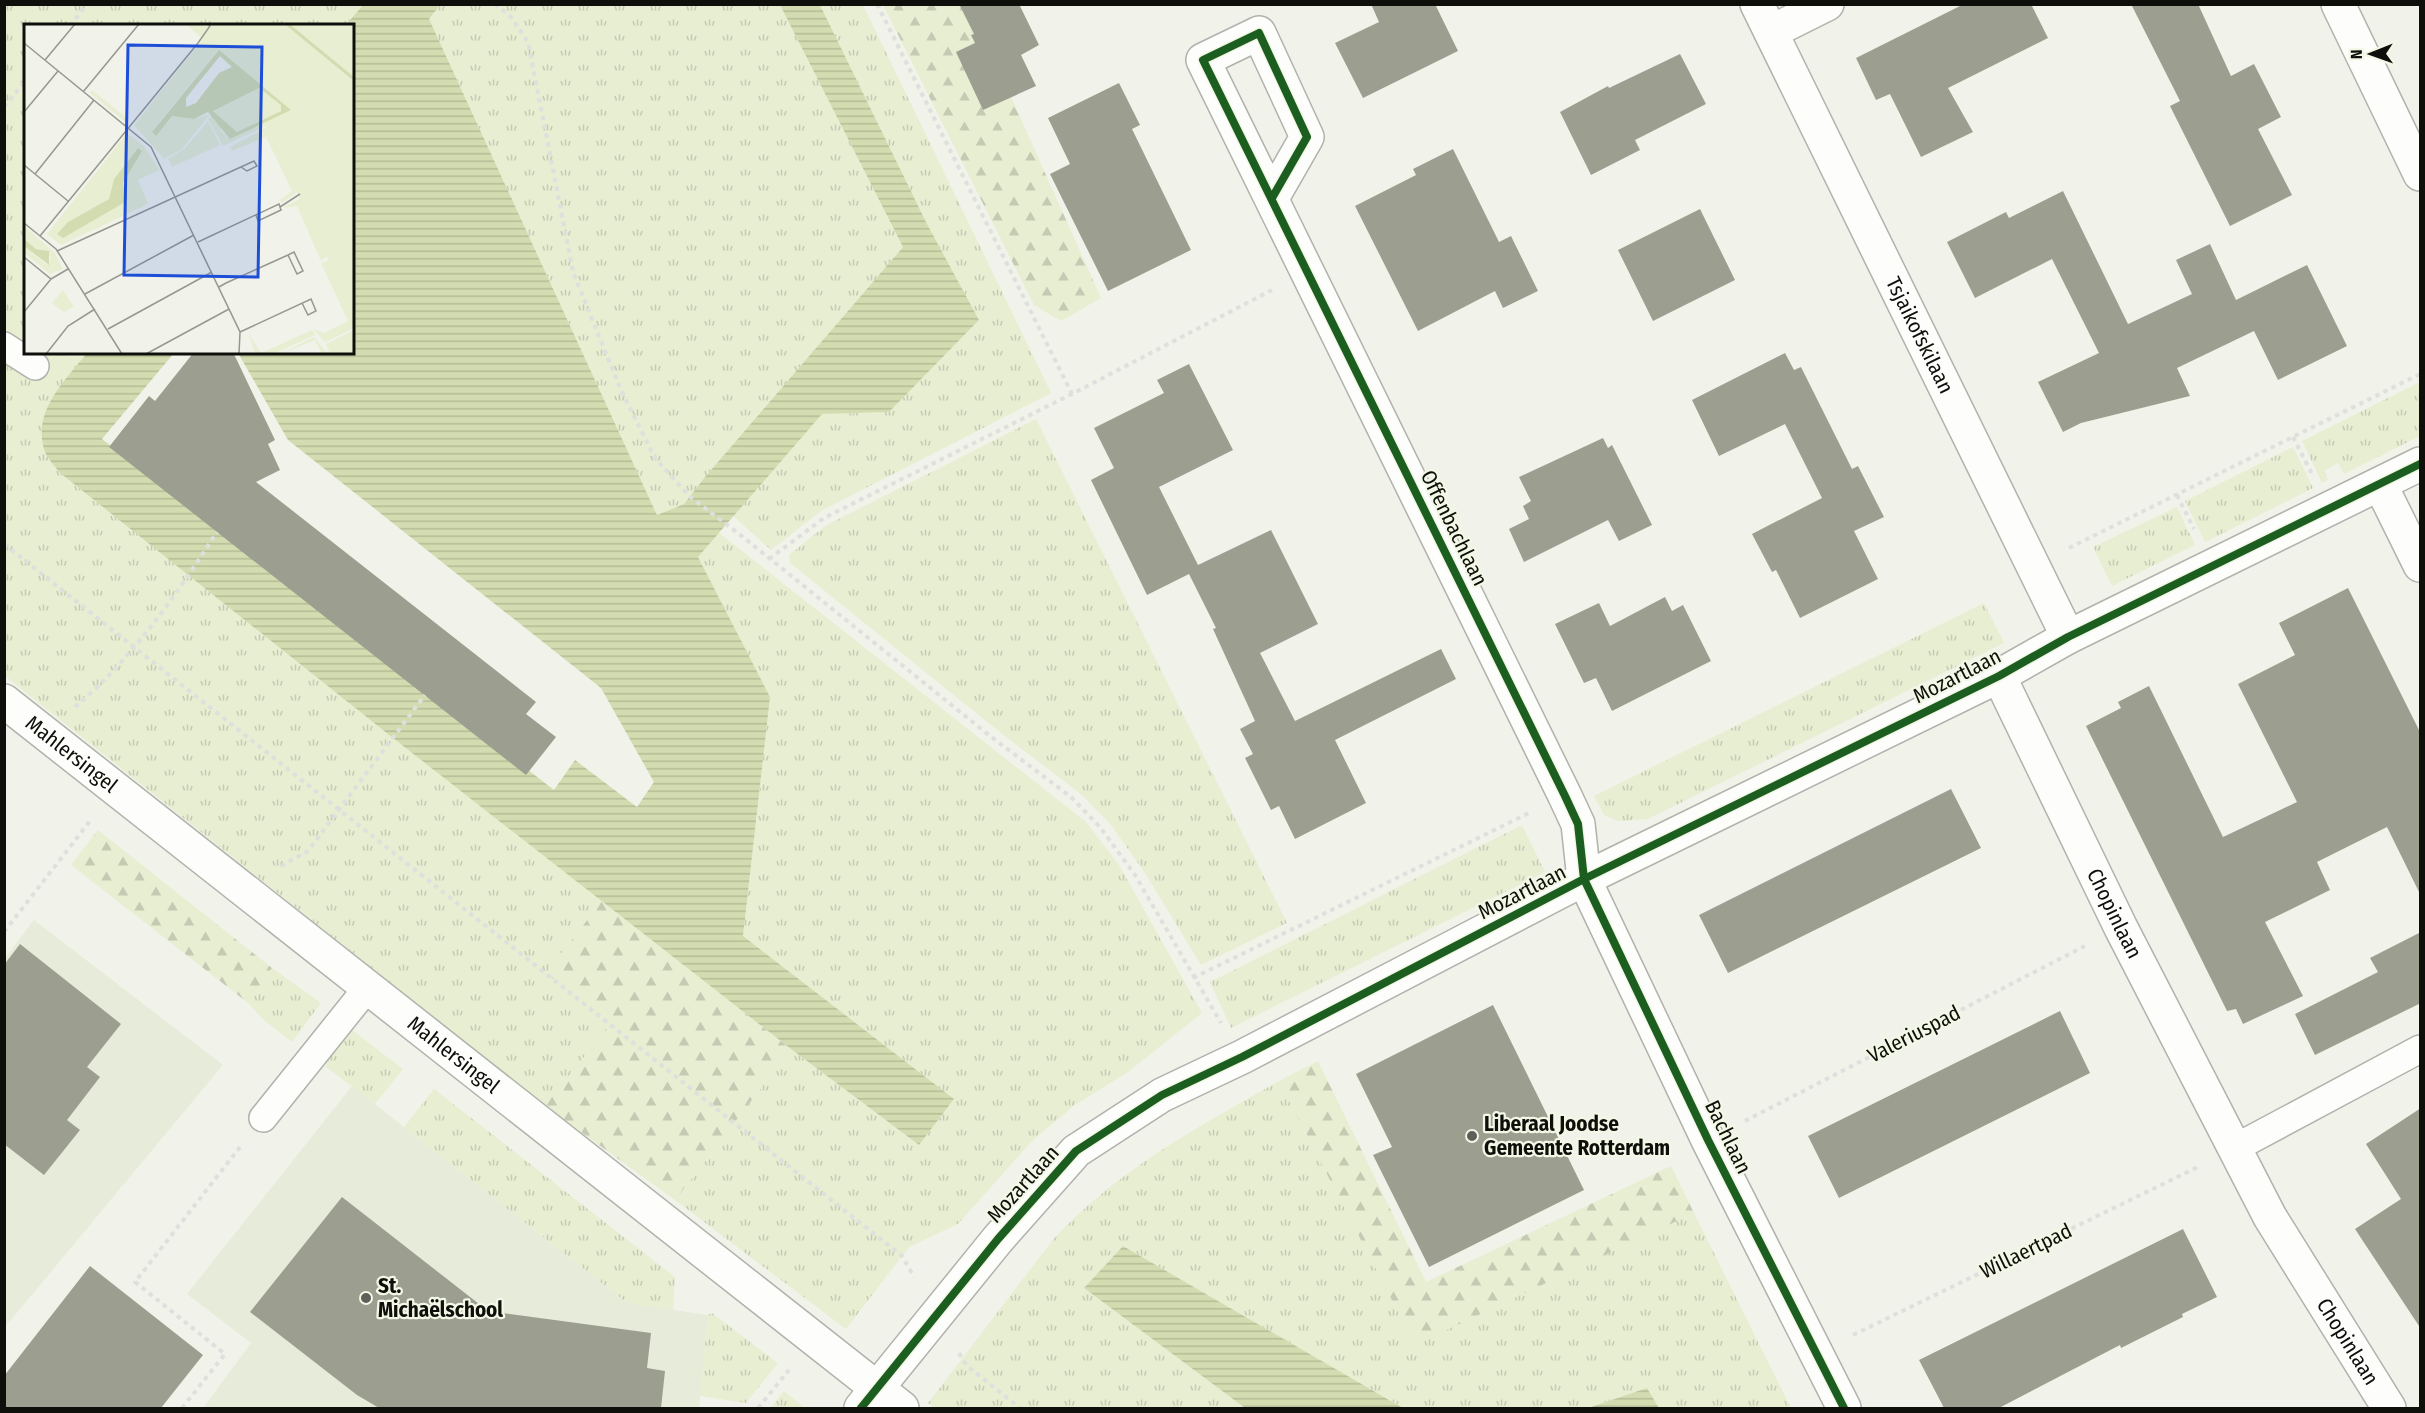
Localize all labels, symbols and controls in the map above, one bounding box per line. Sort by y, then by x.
inset map [24,24,354,354]
north arrow [2341,24,2401,84]
text: N [2347,49,2366,59]
street label: Tsjaikofskilaan [1880,273,1959,398]
street label: Offenbachlaan [1415,466,1493,590]
street label: Mozartlaan [1909,643,2005,709]
street label: Mahlersingel [20,710,123,799]
street label: Mozartlaan [1474,859,1570,925]
street label: Chopinlaan [2081,864,2147,963]
street label: Valeriuspad [1863,1000,1965,1068]
street label: Mahlersingel [402,1011,505,1099]
street label: Bachlaan [1699,1096,1757,1178]
place label: Liberaal Joodse Gemeente Rotterdam [1484,1111,1670,1161]
marker: Liberaal Joodse Gemeente Rotterdam [1465,1129,1479,1143]
street label: Mozartlaan [982,1140,1064,1228]
street label: Willaertpad [1976,1218,2076,1284]
place label: St. Michaëlschool [378,1273,503,1323]
marker: St. Michaëlschool [359,1291,373,1305]
street label: Chopinlaan [2311,1294,2384,1390]

